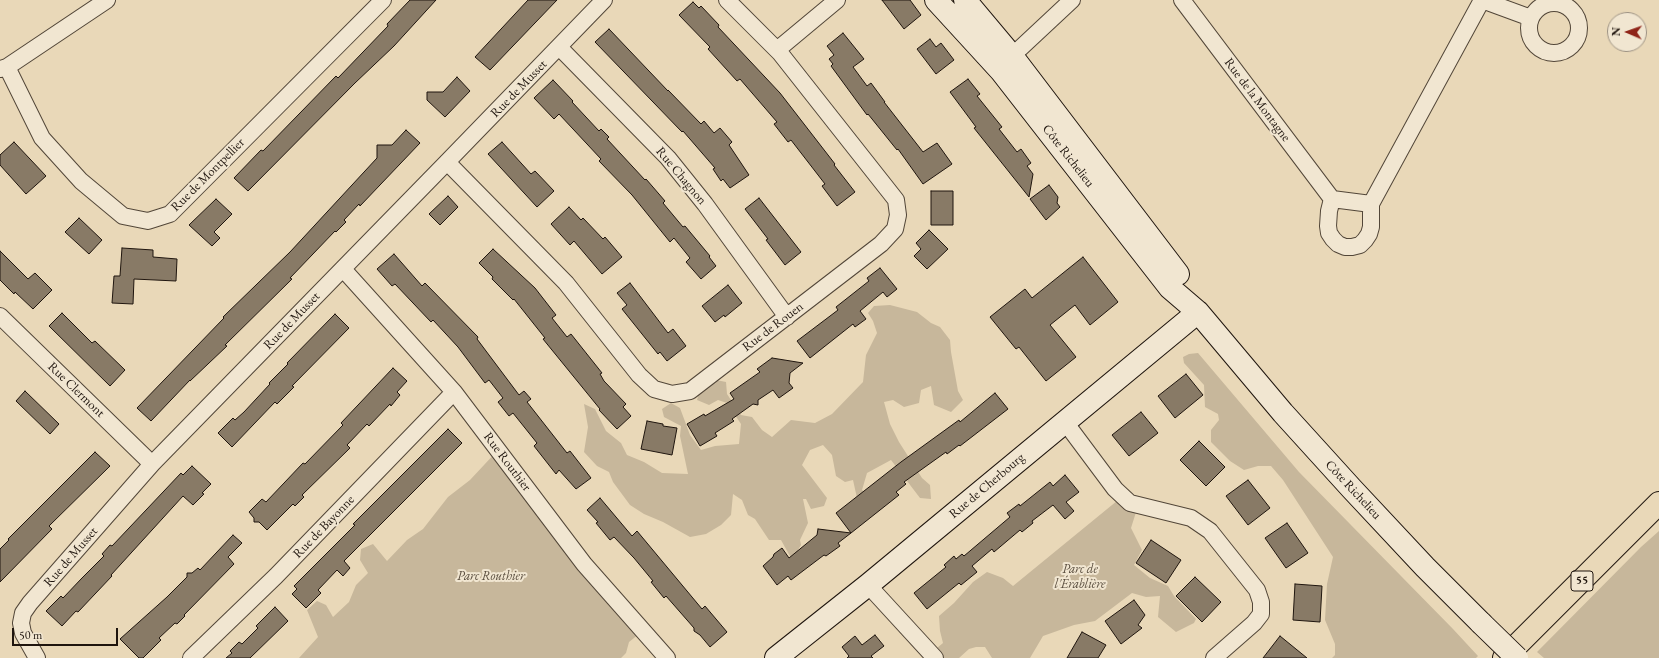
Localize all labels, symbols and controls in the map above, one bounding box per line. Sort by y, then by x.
north arrow [1607,12,1647,52]
text: N [1609,27,1623,36]
street label: Rue de la Montagne [1221,55,1293,145]
street label: Rue de Musset [488,57,550,121]
street label: Côte Richelieu [1039,122,1097,190]
street label: Rue de Montpellier [168,135,248,215]
street label: Rue Chagnon [652,144,710,208]
street label: Rue de Musset [261,289,323,353]
street label: Rue de Rouen [739,299,807,355]
street label: Rue Clermont [44,359,108,421]
street label: Rue Routhier [480,429,534,495]
street label: Rue de Cherbourg [946,450,1028,522]
street label: Côte Richelieu [1322,457,1384,523]
street label: Rue de Bayonne [290,492,358,562]
street label: Rue de Musset [41,524,101,590]
park label: Parc de l'Érablière [1055,561,1105,592]
park label: Parc Routhier [457,568,525,584]
road number: 55 [1571,571,1593,591]
scale bar [14,620,120,646]
text: 50 m [19,627,42,643]

